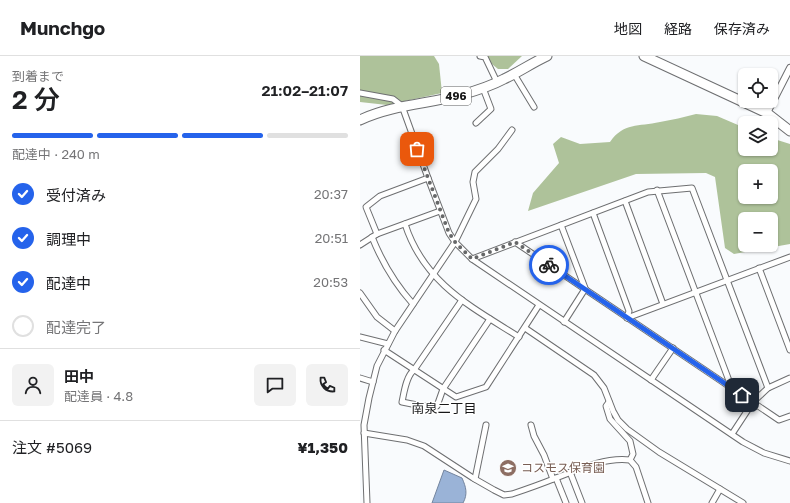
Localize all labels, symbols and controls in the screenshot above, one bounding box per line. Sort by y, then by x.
text: Munchgo [20,16,105,39]
text: 地図 [614,20,642,37]
text: 経路 [664,20,692,37]
text: 保存済み [714,20,770,37]
text: 到着まで [12,68,64,84]
map controls [738,68,778,252]
button: locate [738,68,778,108]
text: 21:02–21:07 [261,81,348,99]
text: 2 分 [12,84,60,115]
road number: 496 [441,87,471,105]
button: layers [738,116,778,156]
pin [400,132,434,166]
icon: bag [406,138,428,160]
text: 配達中 · 240 m [12,146,100,162]
button: + [738,164,778,204]
icon: check [12,183,34,205]
text: 受付済み [46,186,106,204]
text: 20:37 [314,186,348,202]
button: − [738,212,778,252]
icon: check [12,227,34,249]
text: 調理中 [46,230,91,248]
text: 20:51 [315,230,348,246]
courier [529,245,569,285]
icon: bike [538,254,560,276]
icon: check [12,271,34,293]
text: 配達中 [46,274,91,292]
text: 20:53 [313,274,348,290]
text: 配達完了 [46,318,106,336]
button: person [12,364,54,406]
button: chat [254,364,296,406]
button: phone [306,364,348,406]
text: 田中 [64,367,94,385]
pin [725,378,759,412]
icon: home [731,384,753,406]
text: 配達員 · 4.8 [64,388,133,404]
district label: 南泉二丁目 [411,400,477,416]
text: 注文 #5069 [12,438,92,456]
text: ¥1,350 [298,438,348,456]
school or university icon: コスモス保育園 [498,458,518,478]
place label: コスモス保育園 [521,460,605,475]

